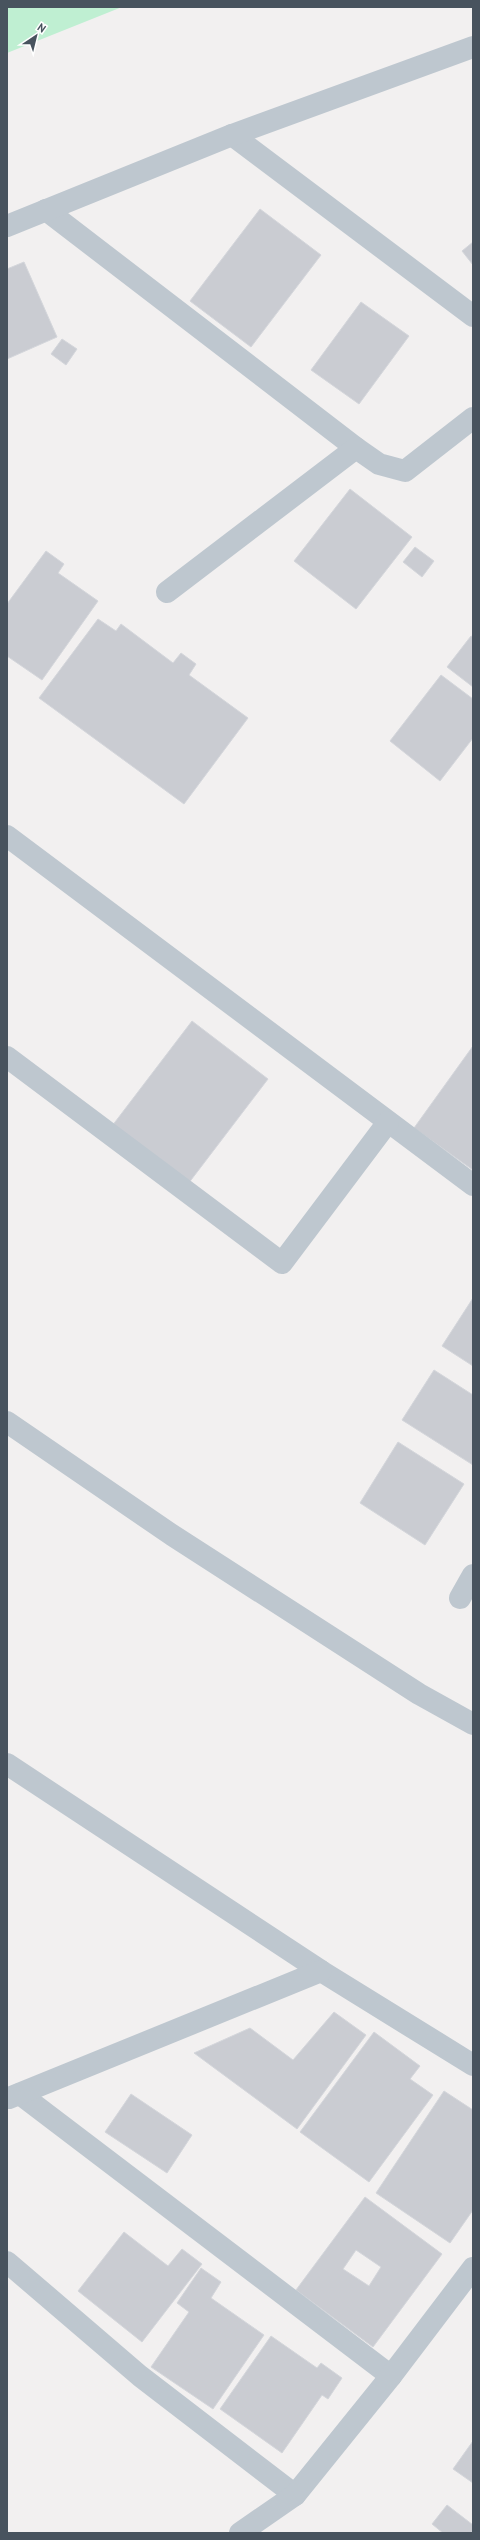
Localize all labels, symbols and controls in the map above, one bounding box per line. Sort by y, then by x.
north arrow [16,16,56,56]
text: N [35,20,49,36]

